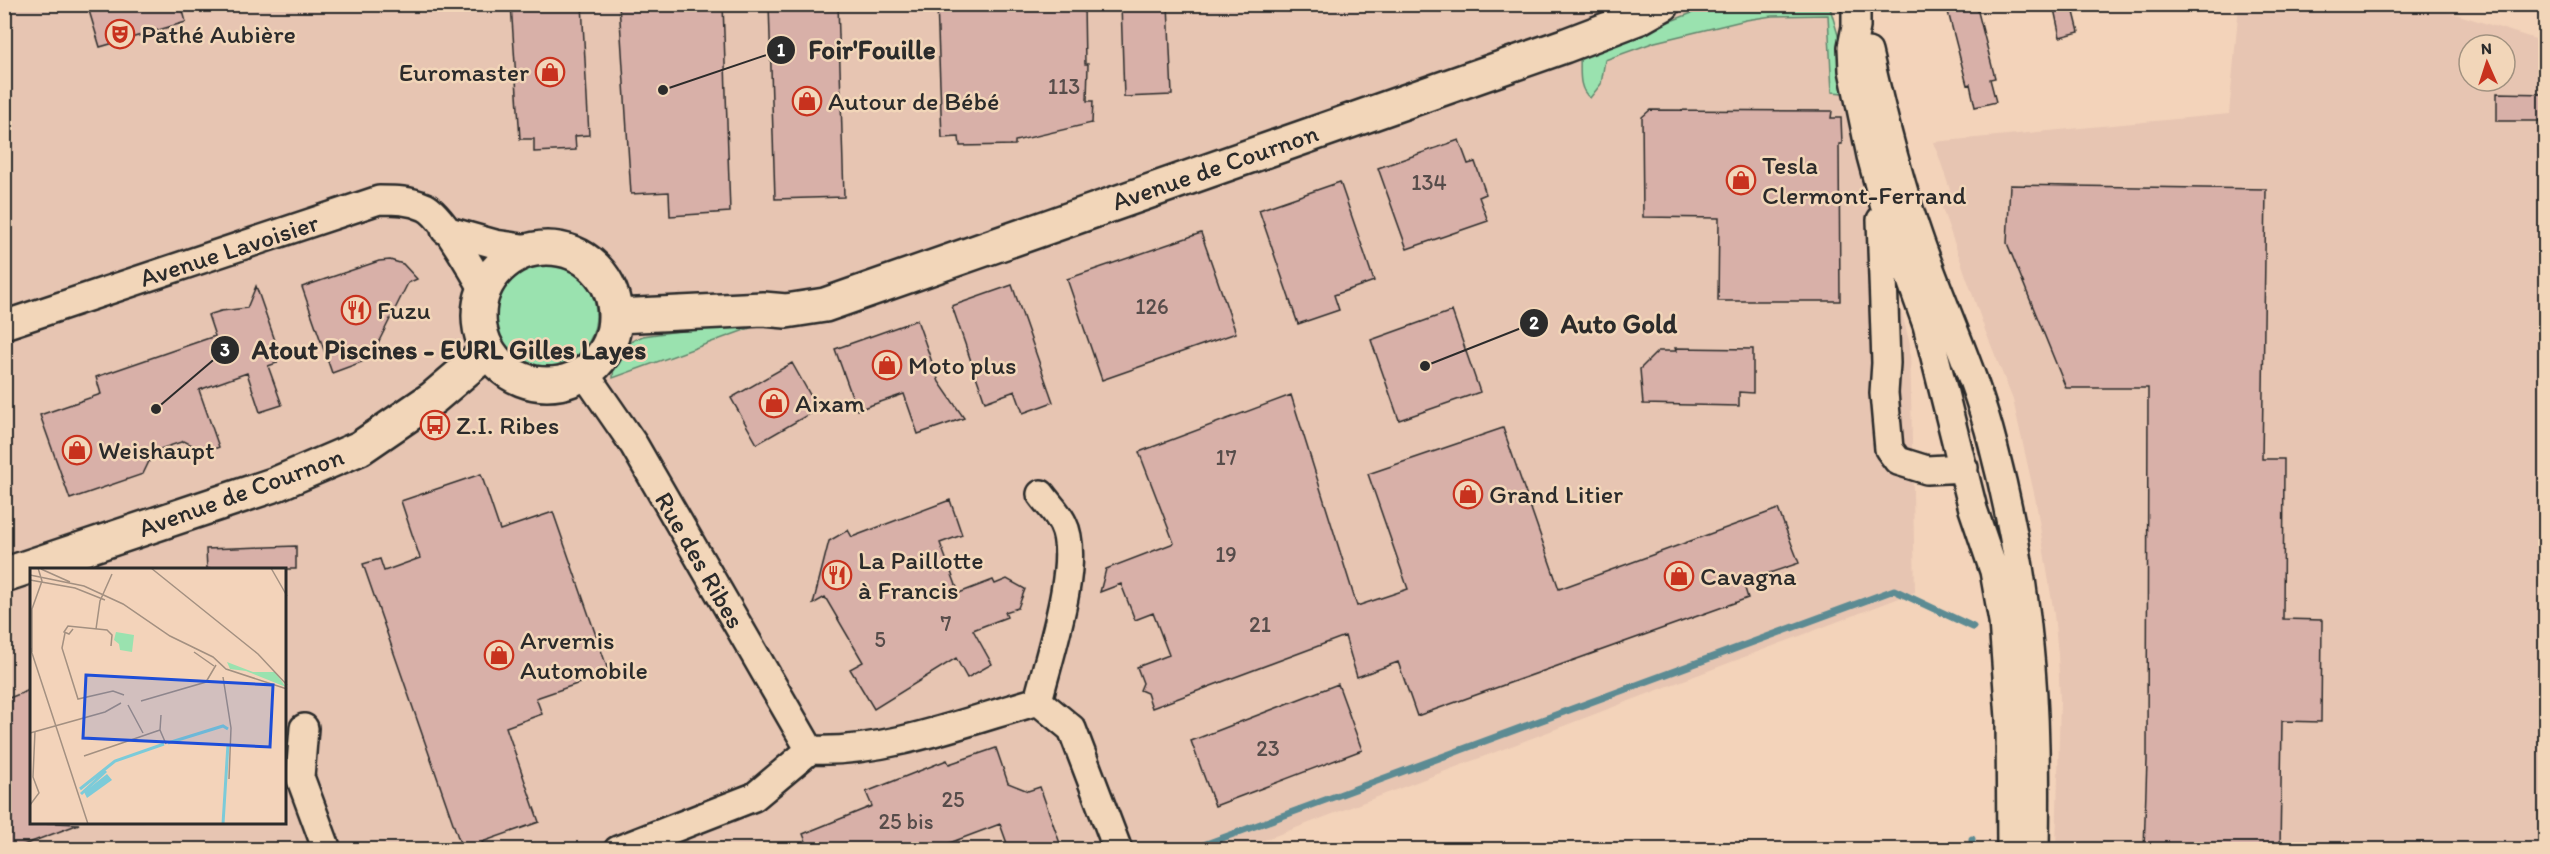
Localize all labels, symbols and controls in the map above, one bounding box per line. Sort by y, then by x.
theatre icon: Pathé Aubière [104,18,136,50]
place label: Pathé Aubière [141,18,296,50]
callout: Foir'Fouille [766,27,948,72]
text: Foir'Fouille [808,33,936,66]
north arrow [2457,33,2517,93]
text: 1 [777,39,786,61]
text: N [2480,39,2492,58]
place label: Euromaster [399,56,529,88]
shop icon: Euromaster [534,56,566,88]
house number: 113 [1048,73,1080,100]
shop icon: Autour de Bébé [791,85,823,117]
place label: Autour de Bébé [828,85,999,117]
street label: Avenue de Cournon [1108,117,1323,217]
place label: Tesla Clermont-Ferrand [1762,149,1966,211]
shop icon: Tesla Clermont-Ferrand [1725,164,1757,196]
house number: 134 [1411,169,1447,196]
street label: Avenue Lavoisier [136,206,323,294]
house number: 126 [1135,293,1169,320]
restaurant icon: Fuzu [340,294,372,326]
place label: Fuzu [377,294,431,326]
callout: Auto Gold [1519,301,1690,346]
text: Auto Gold [1560,307,1678,340]
text: 2 [1529,312,1539,334]
callout: Atout Piscines - EURL Gilles Layes [210,327,658,372]
text: Atout Piscines - EURL Gilles Layes [251,333,646,366]
text: 3 [220,339,230,361]
shop icon: Moto plus [871,349,903,381]
place label: Moto plus [908,349,1017,381]
shop icon: Aixam [758,387,790,419]
place label: Aixam [795,387,865,419]
bus stop icon: Z.I. Ribes [419,409,451,441]
place label: Z.I. Ribes [456,409,559,441]
shop icon: Weishaupt [61,434,93,466]
place label: Weishaupt [98,434,215,466]
street label: Avenue de Cournon [134,440,348,544]
house number: 17 [1215,444,1237,471]
shop icon: Grand Litier [1452,478,1484,510]
place label: Grand Litier [1489,478,1623,510]
street label: Rue des Ribes [648,486,752,634]
house number: 19 [1215,541,1237,568]
place label: La Paillotte à Francis [858,544,984,606]
restaurant icon: La Paillotte à Francis [821,559,853,591]
shop icon: Cavagna [1663,560,1695,592]
place label: Cavagna [1700,560,1797,592]
inset map [30,568,286,824]
house number: 7 [941,610,952,637]
house number: 21 [1249,611,1271,638]
place label: Arvernis Automobile [520,624,648,686]
house number: 5 [874,626,886,653]
shop icon: Arvernis Automobile [483,639,515,671]
house number: 23 [1256,735,1280,762]
house number: 25 [941,786,965,813]
house number: 25 bis [879,808,933,835]

